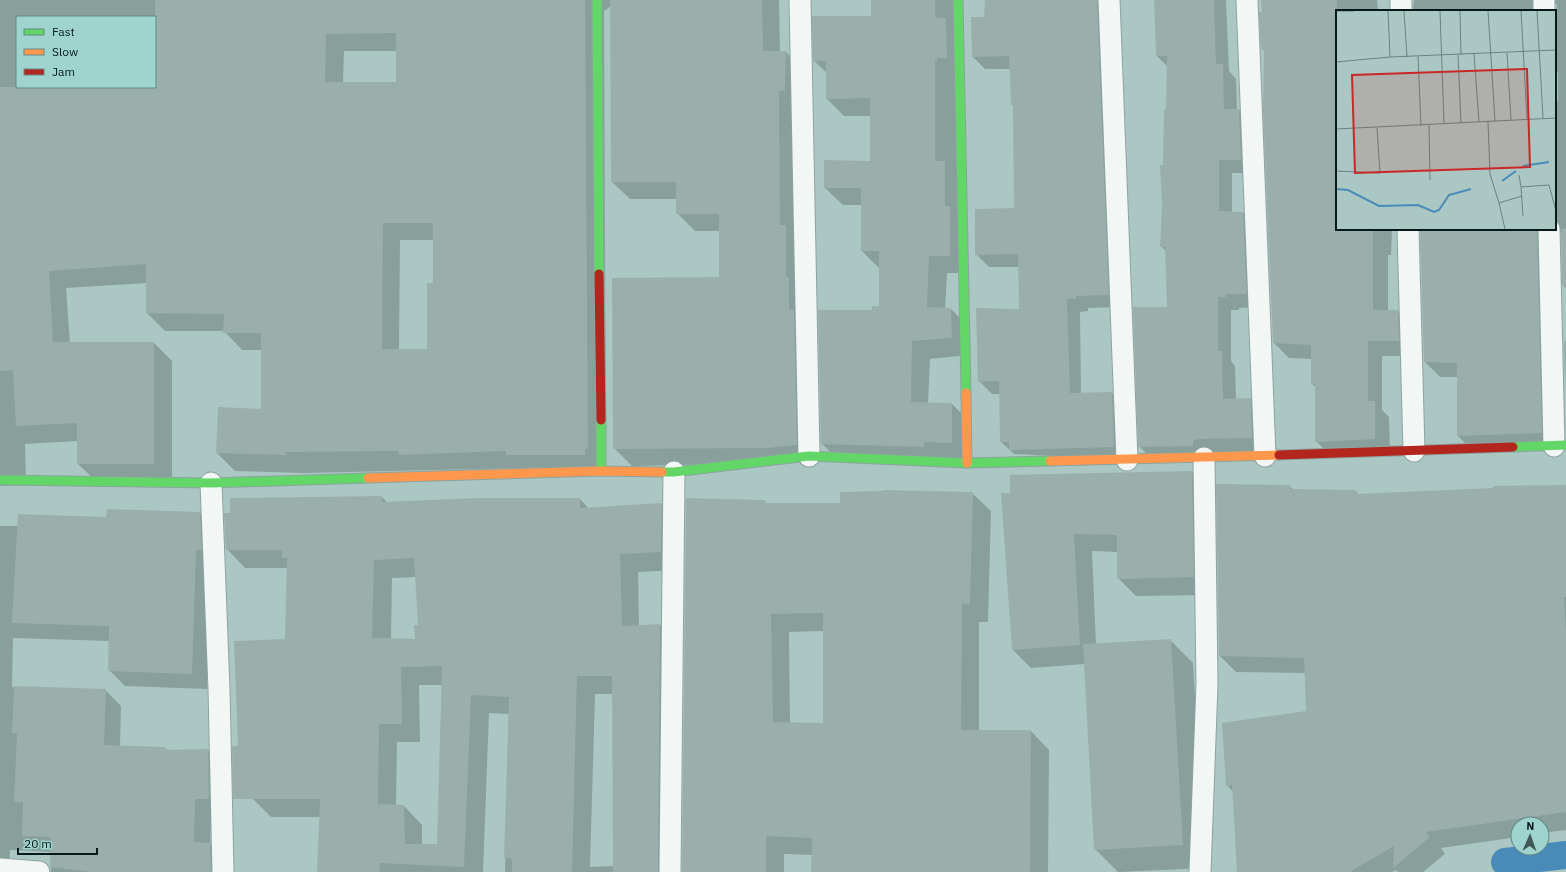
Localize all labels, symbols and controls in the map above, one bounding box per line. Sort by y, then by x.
inset map [1336,10,1556,230]
legend [16,16,156,88]
text: Fast [52,24,75,39]
text: Slow [52,44,78,59]
text: Jam [52,64,75,79]
north arrow [1510,816,1550,856]
text: N [1526,819,1535,833]
scale bar [18,830,97,856]
text: 20 m [24,836,52,851]

